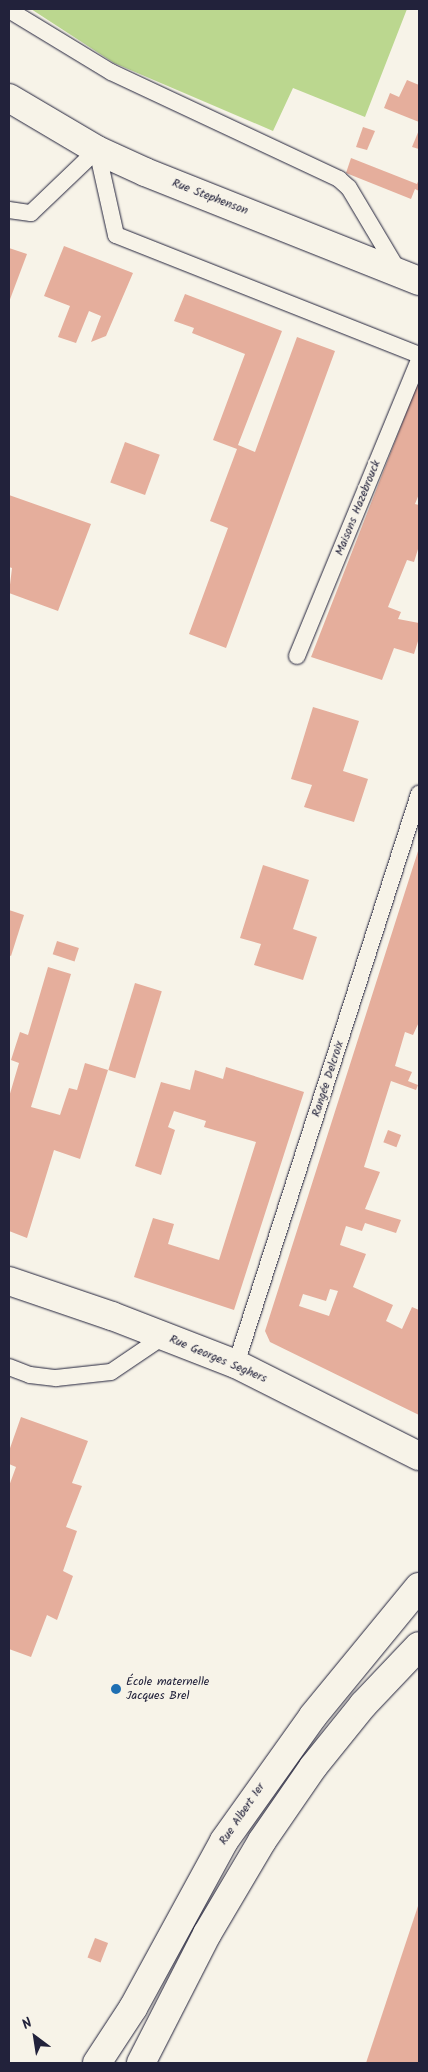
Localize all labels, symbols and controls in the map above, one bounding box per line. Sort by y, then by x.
street label: Rue Stephenson [170,176,250,218]
street label: Maisons Hazebrouck [332,458,384,558]
street label: Rangée Delcroix [309,1039,347,1119]
street label: Rue Georges Seghers [167,1332,269,1386]
place label: École maternelle Jacques Brel [126,1675,209,1703]
marker: École maternelle Jacques Brel [110,1683,122,1695]
street label: Rue Albert 1er [216,1780,268,1848]
north arrow [10,2012,60,2062]
text: N [18,2012,37,2036]

